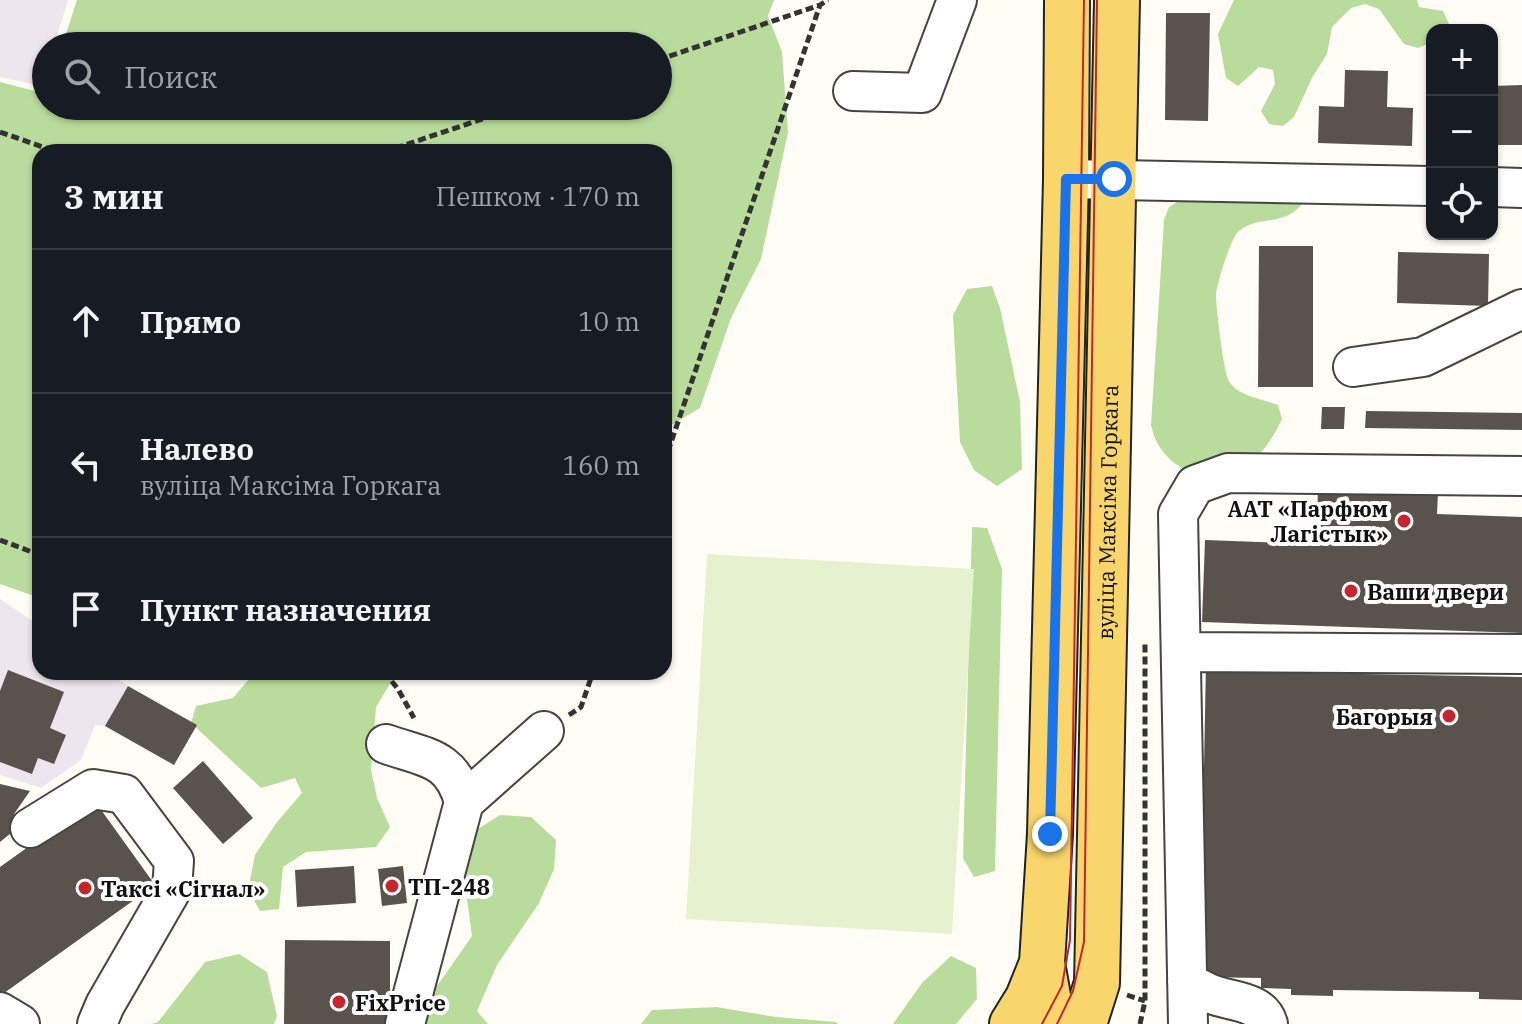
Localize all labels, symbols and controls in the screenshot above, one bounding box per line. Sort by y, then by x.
map controls [1426,24,1498,240]
button: + [1426,24,1498,96]
search box [32,32,672,120]
icon: search [60,54,104,98]
text: Поиск [124,57,217,96]
button: − [1426,96,1498,168]
route start [1096,161,1132,197]
button: locate [1426,168,1498,240]
text: 3 мин [64,174,164,218]
text: Пешком · 170 m [436,179,640,213]
icon: ahead [64,299,108,343]
text: Прямо [140,302,241,341]
text: 10 m [578,304,640,338]
street label: вуліца Максіма Горкага [1089,384,1124,640]
text: Налево [140,429,254,468]
icon: left [64,443,108,487]
text: 160 m [562,448,640,482]
text: вуліца Максіма Горкага [140,468,441,502]
place label: ААТ «Парфюм Лагістык» [1227,494,1388,548]
marker: ААТ «Парфюм Лагістык» [1395,512,1413,530]
place label: Ваши двери [1367,577,1504,606]
marker: Ваши двери [1342,582,1360,600]
icon: arrive [64,587,108,631]
text: Пункт назначения [140,590,431,629]
place label: Багорыя [1336,702,1433,731]
marker: Багорыя [1440,707,1458,725]
route end [1032,816,1068,852]
place label: ТП-248 [408,872,490,901]
place label: Таксі «Сігнал» [101,874,265,903]
marker: ТП-248 [383,877,401,895]
marker: Таксі «Сігнал» [76,879,94,897]
place label: FixPrice [355,988,446,1017]
marker: FixPrice [330,993,348,1011]

